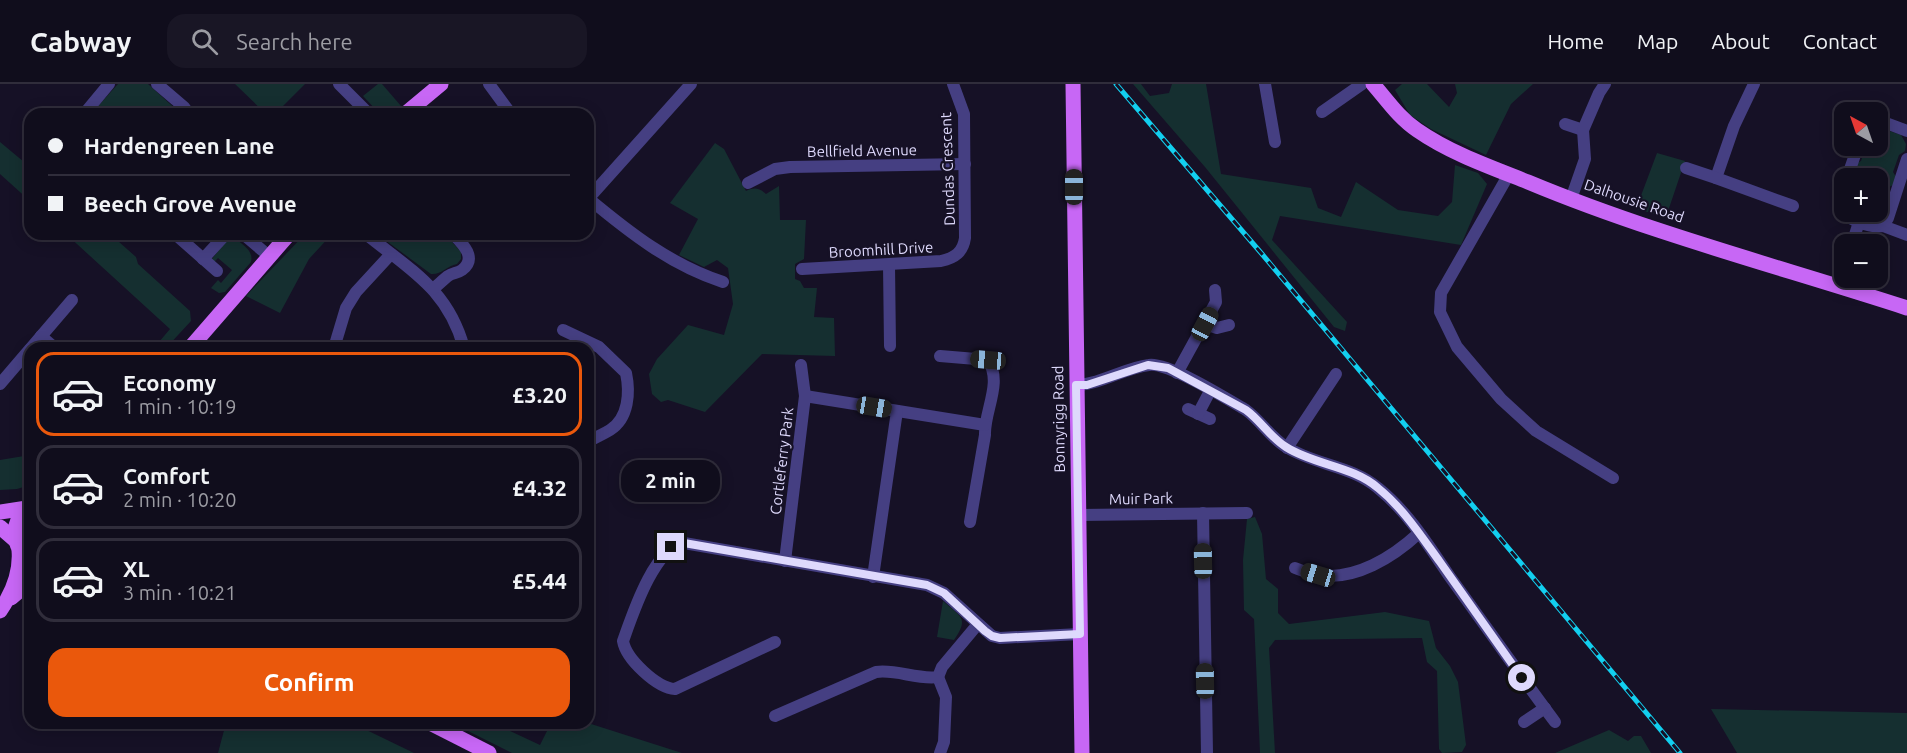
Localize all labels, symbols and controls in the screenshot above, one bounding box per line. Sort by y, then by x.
search box [167,14,587,68]
icon: search [188,25,221,58]
text: Cabway [30,26,131,57]
text: Search here [236,29,353,54]
text: Home [1547,29,1604,53]
text: Map [1637,29,1678,53]
text: About [1711,29,1770,53]
text: Contact [1803,29,1877,53]
north arrow [1834,102,1888,156]
map controls [1834,102,1888,288]
street label: Dundas Crescent [937,112,958,226]
text: Hardengreen Lane [84,133,275,158]
street label: Bellfield Avenue [807,141,917,160]
button: + [1834,168,1888,222]
car [1065,169,1083,205]
street label: Dalhousie Road [1582,175,1686,226]
text: Beech Grove Avenue [84,191,297,216]
button: − [1834,234,1888,288]
street label: Broomhill Drive [828,238,934,261]
car [1189,304,1221,344]
car [969,349,1007,371]
street label: Bonnyrigg Road [1049,365,1068,473]
icon: car [51,367,105,421]
text: Economy [123,370,216,395]
text: £3.20 [512,382,567,407]
text: 1 min · 10:19 [123,395,237,418]
car [855,395,893,419]
street label: Cortleferry Park [766,406,797,516]
icon: car [51,460,105,514]
callout: 2 min [622,460,720,502]
text: Comfort [123,463,210,488]
text: 2 min [645,469,696,492]
text: £4.32 [512,475,567,500]
text: 2 min · 10:20 [123,488,237,511]
street label: Muir Park [1109,489,1174,508]
route end [657,533,684,560]
car [1194,543,1212,579]
icon: car [51,553,105,607]
text: XL [123,556,150,581]
car [1298,561,1338,589]
text: £5.44 [512,568,567,593]
text: 3 min · 10:21 [123,581,237,604]
button: Confirm [48,648,570,717]
car [1196,663,1214,699]
route start [1508,664,1535,691]

